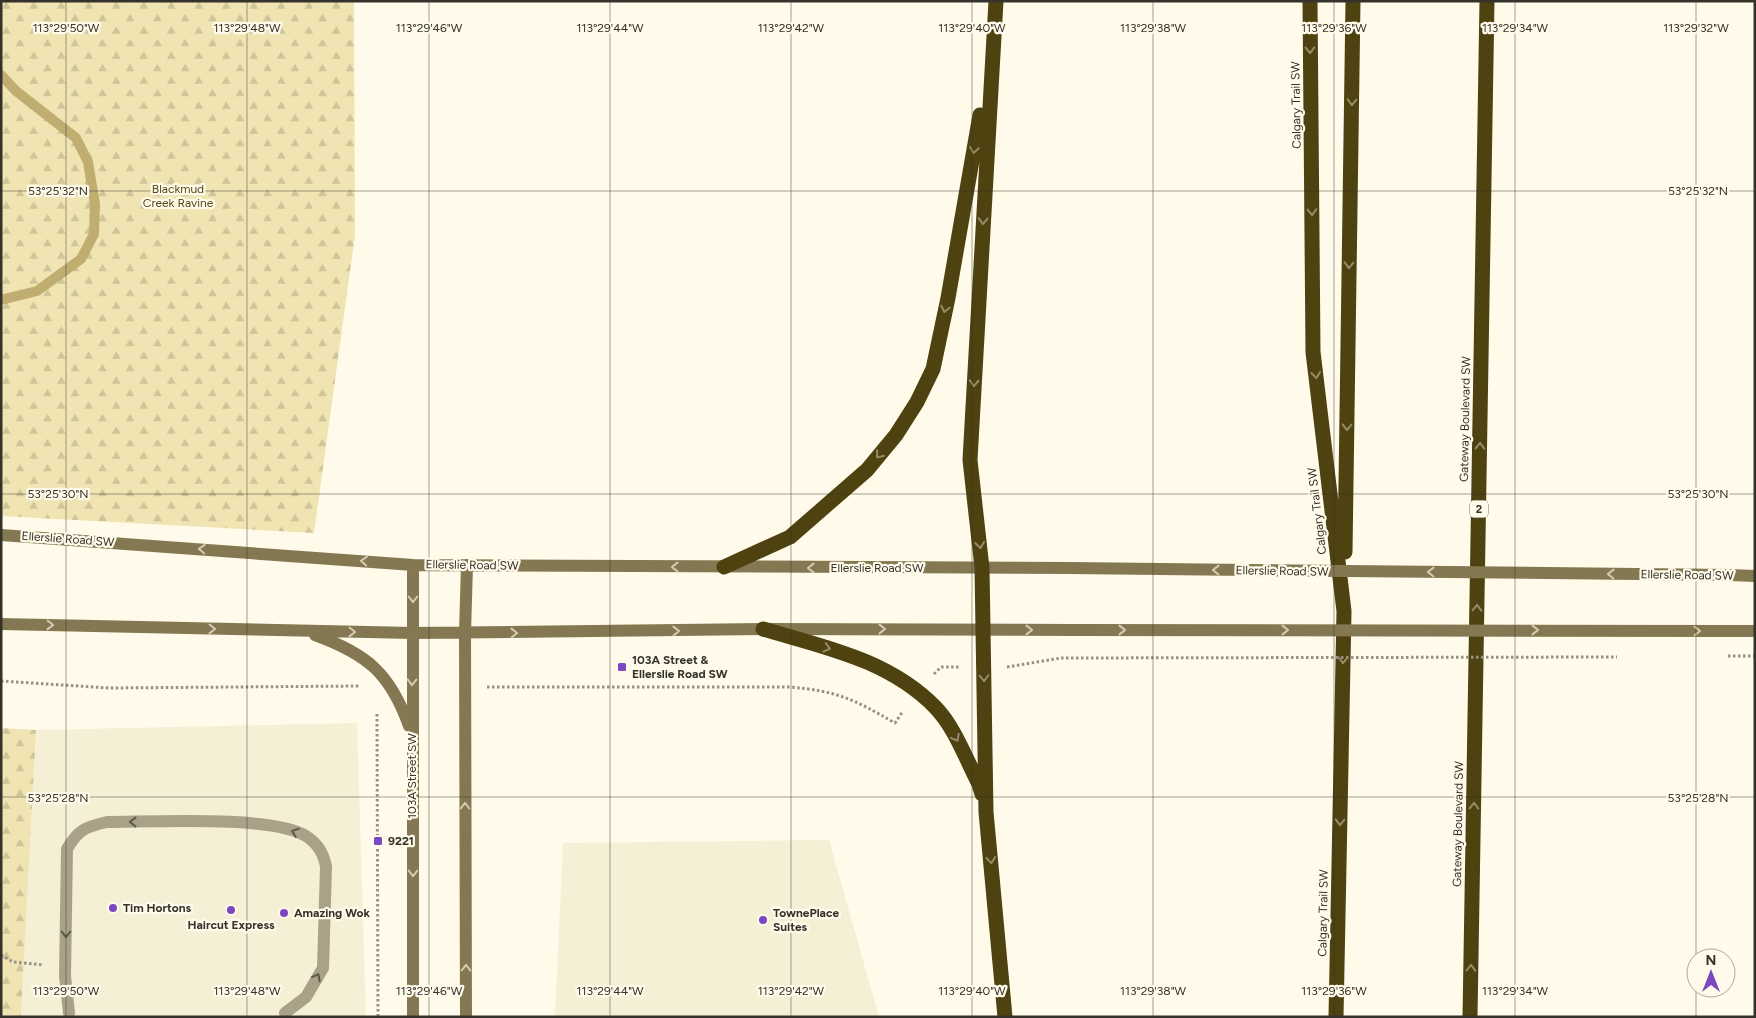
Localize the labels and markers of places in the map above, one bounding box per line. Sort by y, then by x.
place label: 103A Street & Ellerslie Road SW [632,653,728,681]
marker: 103A Street & Ellerslie Road SW [616,661,628,673]
place label: 9221 [388,834,414,848]
marker: 9221 [372,835,384,847]
place label: Tim Hortons [123,901,191,915]
marker: Tim Hortons [107,902,119,914]
marker: Haircut Express [225,904,237,916]
place label: Amazing Wok [294,906,370,920]
place label: TownePlace Suites [773,906,840,934]
marker: Amazing Wok [278,907,290,919]
marker: TownePlace Suites [757,914,769,926]
place label: Haircut Express [187,918,275,932]

